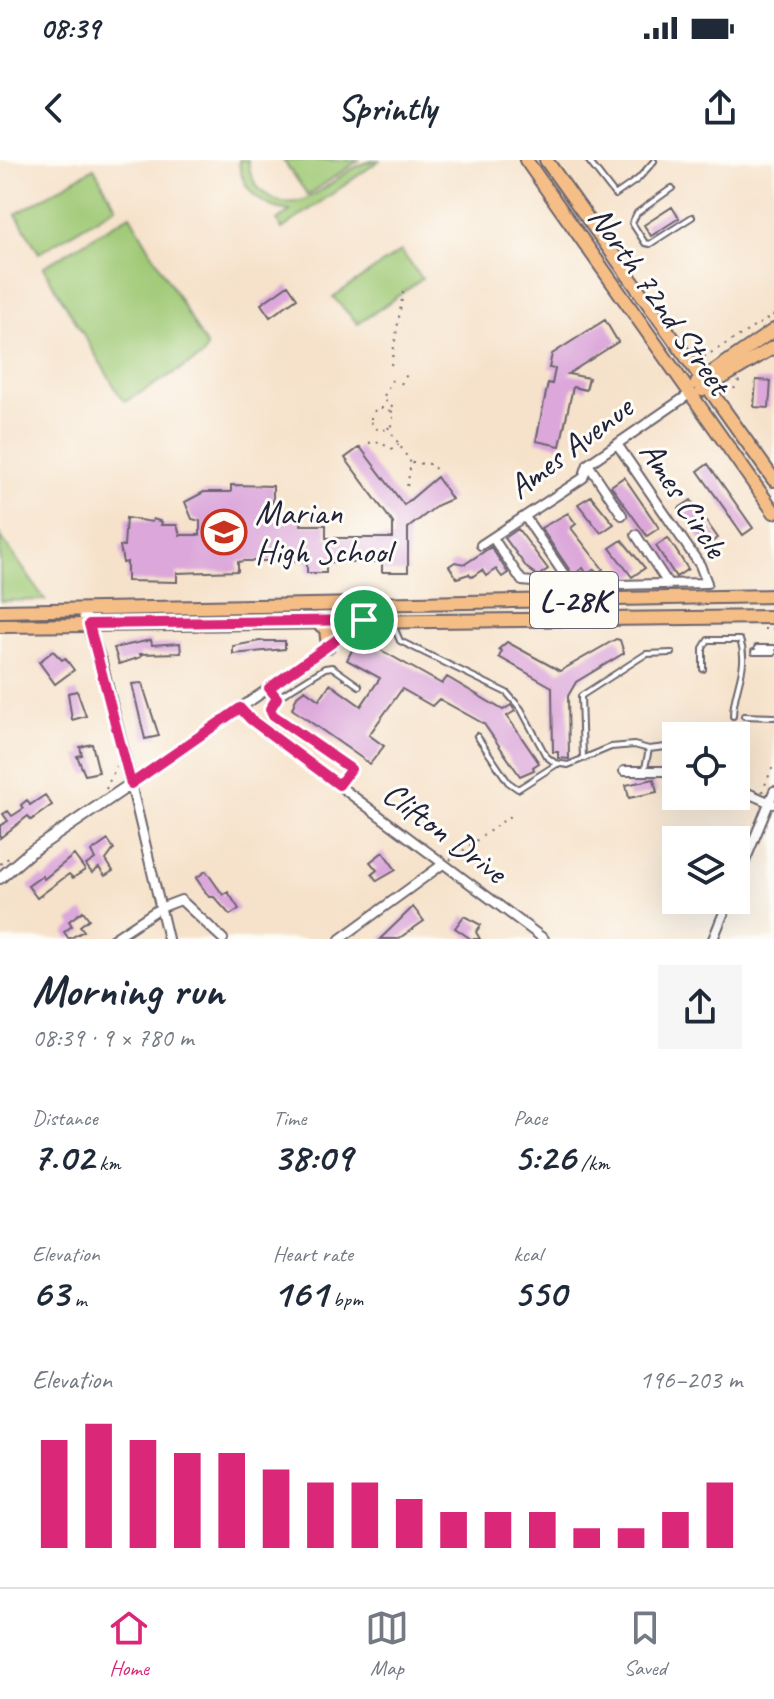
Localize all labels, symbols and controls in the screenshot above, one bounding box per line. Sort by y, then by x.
text: 08:39 [40,9,100,47]
text: Sprintly [338,85,436,131]
icon: back [32,86,76,130]
icon: share [698,86,742,130]
street label: North 72nd Street [579,197,743,406]
street label: Ames Avenue [499,384,643,508]
street label: Ames Circle [630,433,739,567]
place label: Marian High School [255,491,398,573]
school or university icon: Marian High School [200,508,248,556]
road number: L-28K [530,572,618,628]
pin [330,586,398,654]
icon: arrive [342,598,386,642]
map controls [662,722,750,914]
button: locate [662,722,750,810]
street label: Clifton Drive [374,771,518,894]
button: layers [662,826,750,914]
text: Morning run [32,963,224,1018]
button: share [658,965,742,1049]
text: 08:39 · 9 × 780 m [32,1021,193,1054]
text: Distance [32,1104,98,1132]
text: Time [273,1104,306,1132]
text: Pace [513,1104,547,1132]
text: 7.02 [32,1132,94,1182]
text: 38:09 [273,1132,352,1182]
text: 5:26 [513,1132,575,1182]
text: km [94,1149,121,1177]
text: /km [575,1149,610,1177]
text: Elevation [32,1240,100,1268]
text: Heart rate [273,1240,353,1268]
text: kcal [513,1240,542,1268]
text: 63 [32,1268,69,1318]
text: 161 [273,1268,328,1318]
text: 550 [513,1268,566,1318]
text: m [69,1285,87,1313]
text: bpm [328,1285,363,1313]
text: Elevation [32,1363,112,1396]
text: 196–203 m [639,1363,742,1396]
tab: Home [107,1606,151,1682]
tab: Map [365,1606,409,1682]
tab: Saved [623,1606,667,1682]

